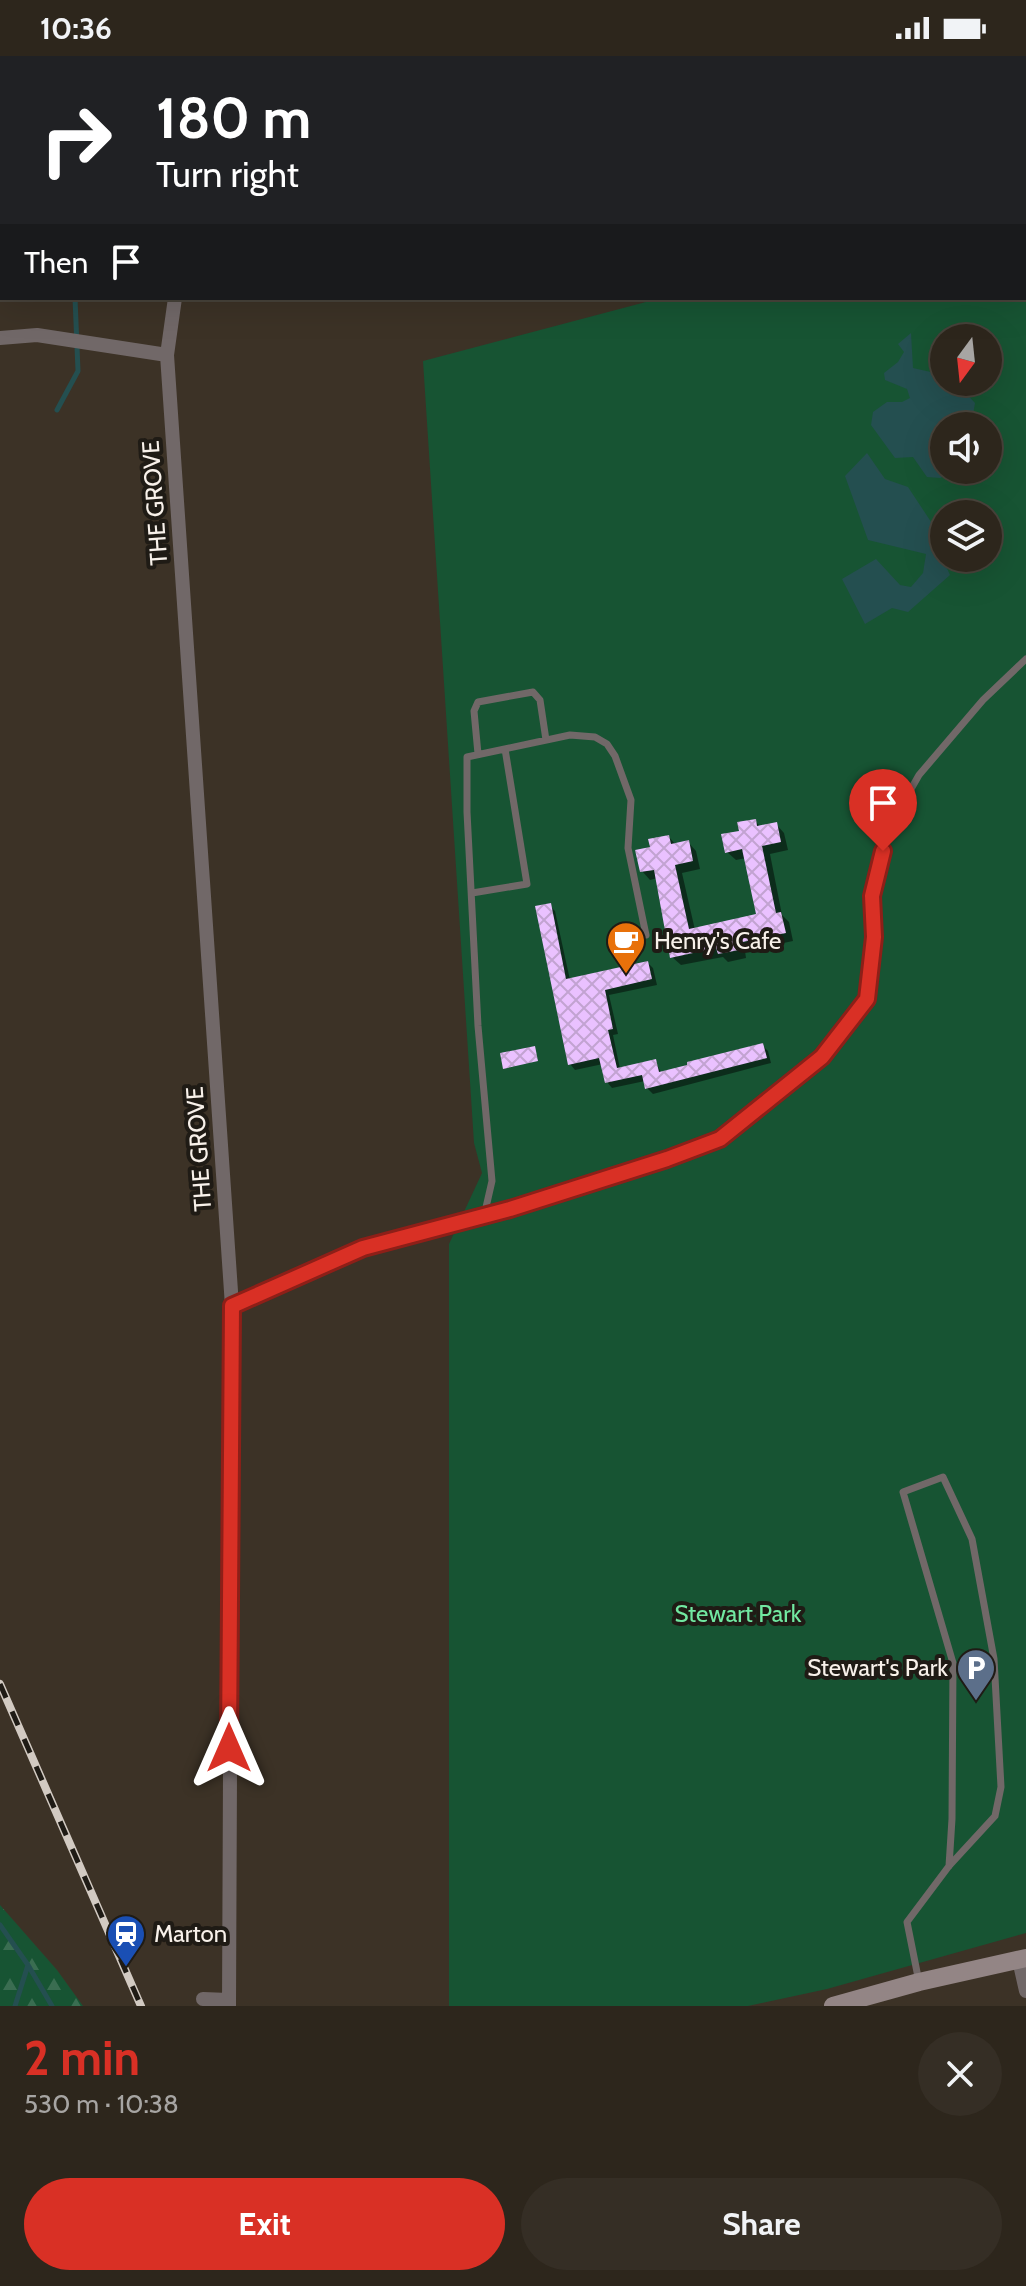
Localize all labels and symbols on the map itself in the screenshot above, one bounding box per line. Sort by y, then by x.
north arrow [930,324,1002,396]
street label: THE GROVE [136,440,173,566]
pin [849,769,917,851]
cafe icon: Henry's Cafe [605,920,647,975]
place label: Henry's Cafe [654,926,781,955]
street label: THE GROVE [180,1086,217,1212]
park label: Stewart Park [674,1599,802,1628]
parking icon: Stewart's Park [955,1647,997,1702]
place label: Stewart's Park [807,1653,948,1682]
position arrow [187,1706,271,1790]
station icon: Marton [105,1913,147,1968]
place label: Marton [154,1919,227,1948]

